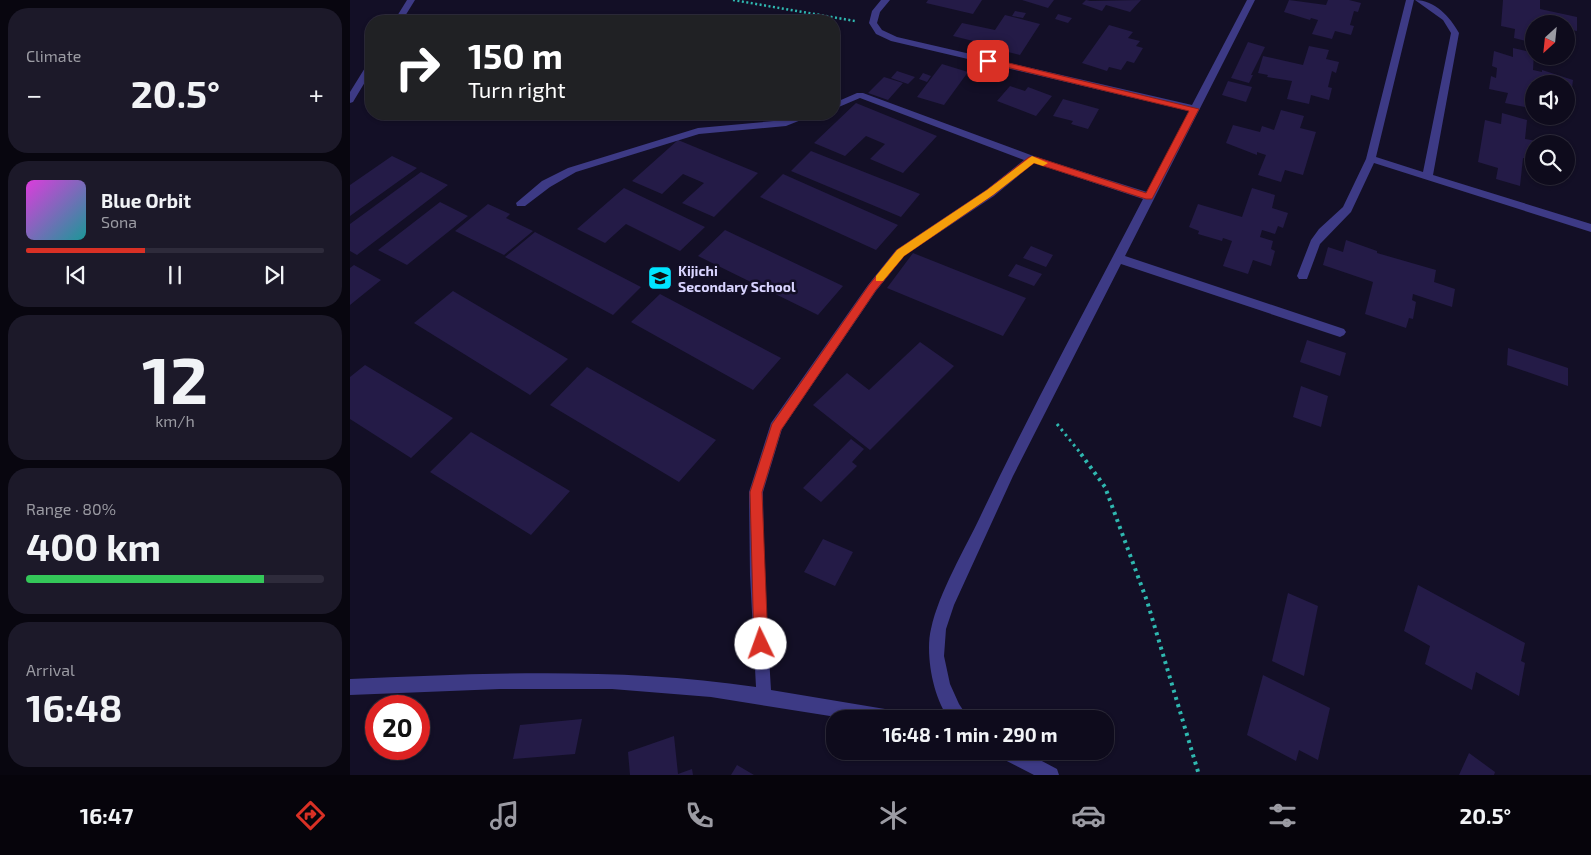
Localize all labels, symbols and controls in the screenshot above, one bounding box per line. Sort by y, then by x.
north arrow [1525,15,1575,65]
map controls [1525,15,1575,185]
text: 150 m [468,34,563,76]
icon: right [385,35,450,100]
pin [967,40,1009,82]
text: Climate [26,46,81,65]
icon: arrive [974,47,1002,75]
text: 20.5° [131,70,220,116]
button: sound [1525,75,1575,125]
text: Turn right [468,76,566,102]
text: − [26,77,42,111]
text: + [309,77,324,111]
button: search [1525,135,1575,185]
text: Blue Orbit [101,189,191,212]
text: Sona [101,212,137,231]
icon: previous [62,261,90,289]
icon: pause [161,261,189,289]
icon: next [260,261,288,289]
place label: Kijichi Secondary School [678,262,796,295]
school or university icon: Kijichi Secondary School [647,265,673,291]
text: 12 [142,339,208,417]
text: km/h [155,411,195,430]
text: Range · 80% [26,499,116,518]
text: 400 km [26,523,161,569]
position arrow [734,617,786,669]
text: Arrival [26,660,75,679]
text: 16:48 [26,684,122,730]
speed limit sign: 20 [365,695,430,760]
text: 16:48 · 1 min · 290 m [883,723,1058,746]
icon: directions [293,798,328,833]
icon: music [487,798,522,833]
icon: phone [682,798,717,833]
icon: climate [876,798,911,833]
icon: car [1071,798,1106,833]
icon: filters [1265,798,1300,833]
text: 16:47 [80,802,133,828]
text: 20.5° [1459,802,1511,828]

